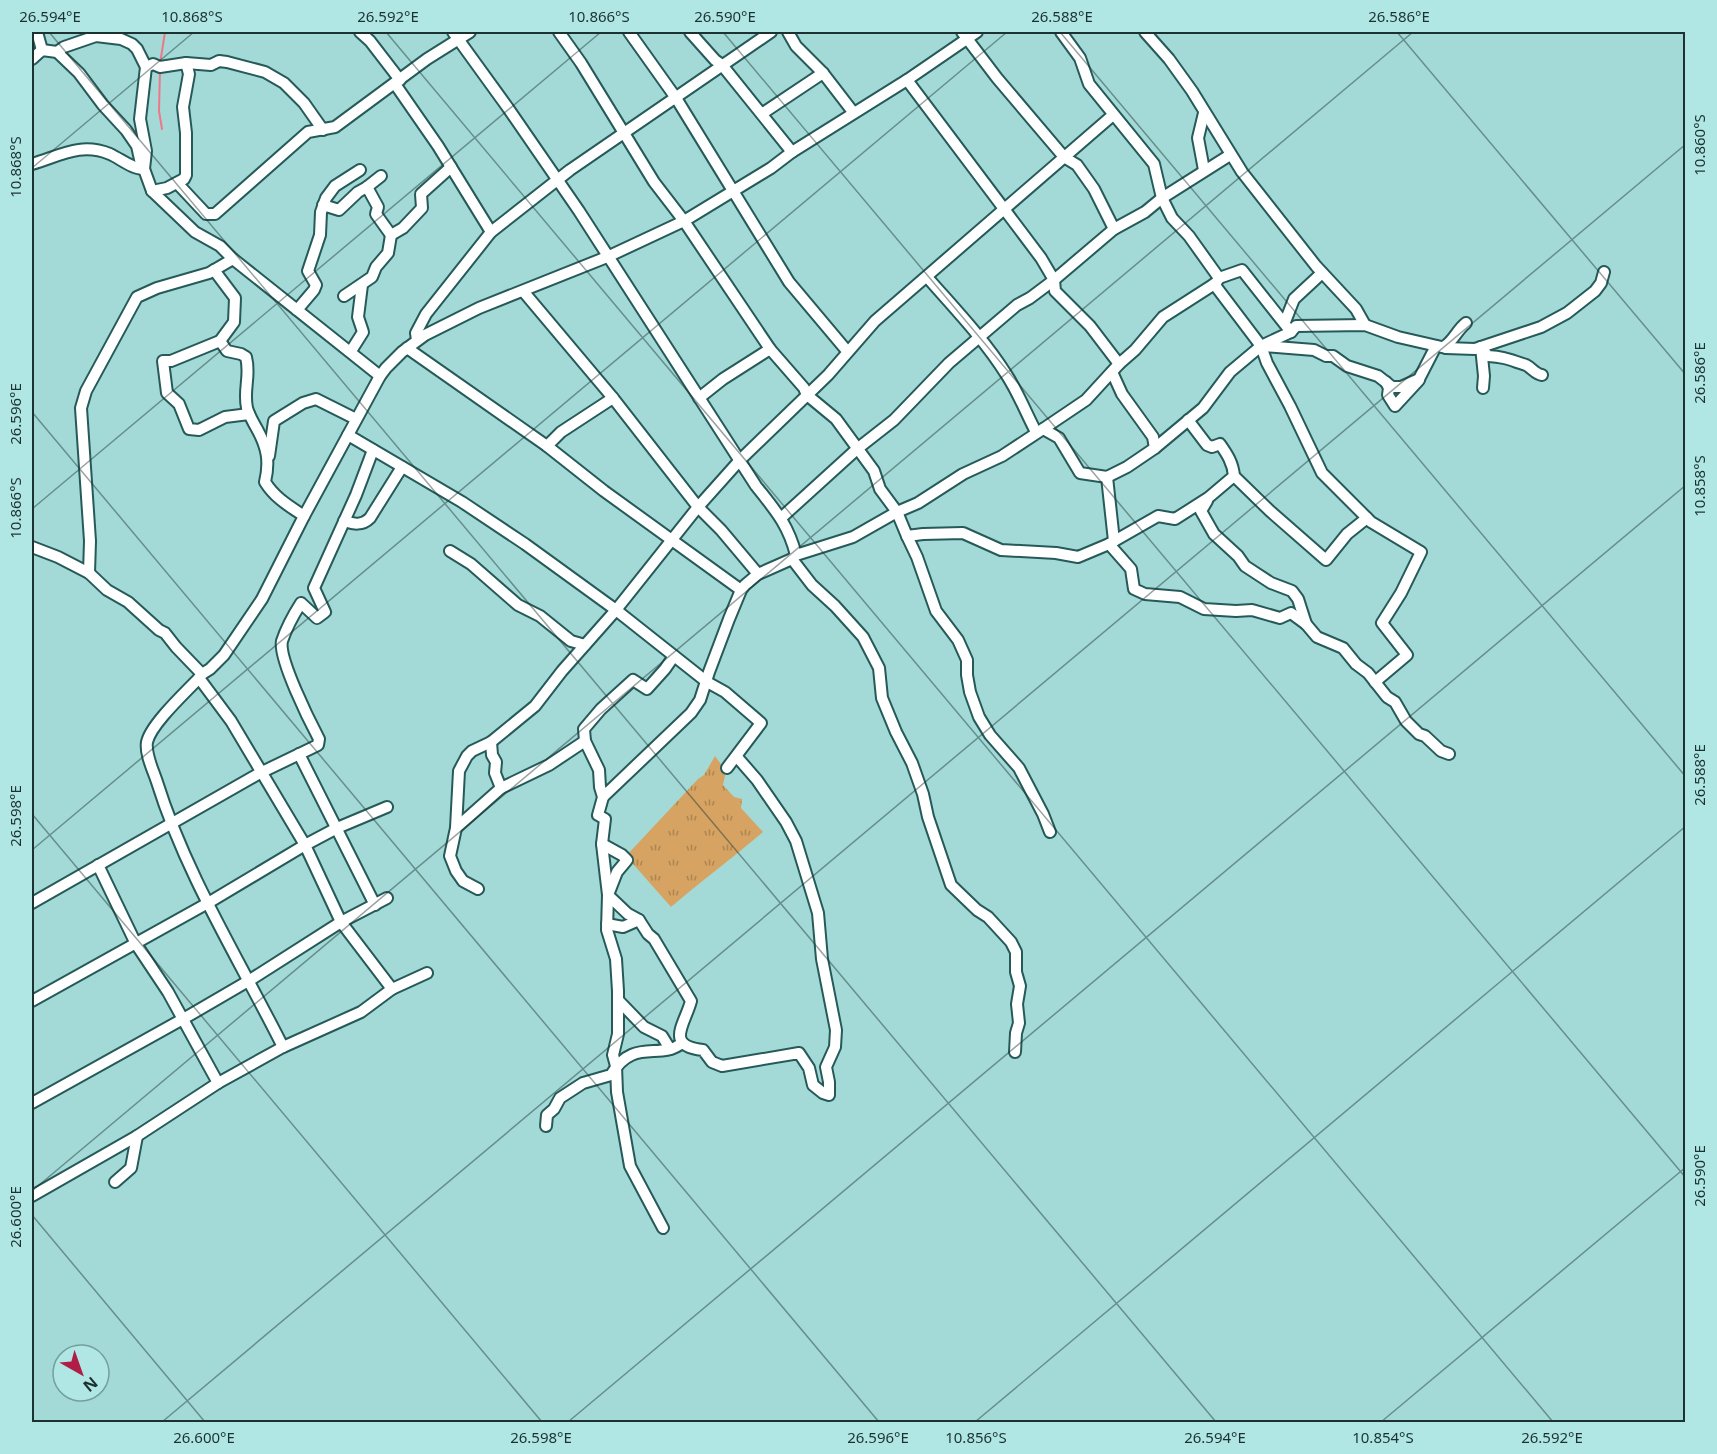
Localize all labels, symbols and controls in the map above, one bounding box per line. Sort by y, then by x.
text: 26.594°E [19,6,81,26]
text: 10.868°S [161,6,223,26]
text: 26.592°E [357,6,419,26]
text: 10.866°S [568,6,630,26]
text: 26.590°E [694,6,756,26]
text: 26.588°E [1031,6,1093,26]
text: 26.586°E [1368,6,1430,26]
text: 10.860°S [1689,114,1709,176]
text: 10.868°S [5,136,25,198]
text: 26.586°E [1689,342,1709,404]
text: 26.596°E [5,383,25,445]
text: 10.858°S [1689,455,1709,517]
text: 10.866°S [5,477,25,539]
text: 26.588°E [1689,744,1709,806]
text: 26.598°E [5,785,25,847]
text: 26.590°E [1689,1145,1709,1207]
text: 26.600°E [5,1186,25,1248]
north arrow [51,1343,111,1403]
text: N [79,1372,103,1397]
text: 26.600°E [173,1427,235,1447]
text: 26.598°E [510,1427,572,1447]
text: 26.596°E [847,1427,909,1447]
text: 10.856°S [945,1427,1007,1447]
text: 26.594°E [1184,1427,1246,1447]
text: 10.854°S [1352,1427,1414,1447]
text: 26.592°E [1521,1427,1583,1447]

